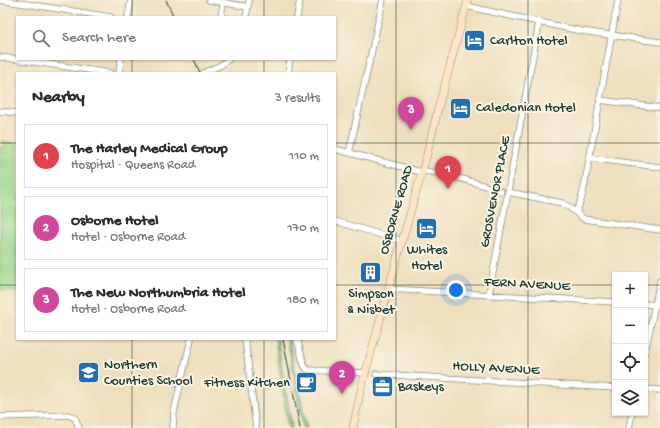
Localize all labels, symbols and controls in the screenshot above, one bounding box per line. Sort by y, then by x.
search box [16,16,336,60]
icon: search [30,27,52,49]
hotel icon: Carlton Hotel [461,28,487,54]
text: Search here [62,29,136,47]
place label: Carlton Hotel [490,33,568,50]
text: Nearby [32,88,85,108]
text: 3 results [275,91,320,106]
hotel icon: Caledonian Hotel [447,95,473,121]
pin: 3 [398,97,424,130]
place label: Caledonian Hotel [476,100,576,117]
street label: GROSVENOR PLACE [477,134,515,249]
text: The Harley Medical Group [71,140,228,158]
text: 1 [43,149,49,164]
text: 110 m [289,149,319,164]
pin: 1 [435,156,461,189]
text: Hospital · Queens Road [71,158,195,173]
street label: OSBORNE ROAD [376,163,418,257]
text: Osborne Hotel [71,212,159,230]
hotel icon: Whites Hotel [414,215,440,241]
text: 2 [43,221,49,236]
text: 170 m [287,221,319,236]
text: Hotel · Osborne Road [71,230,185,245]
place label: Whites Hotel [407,242,448,275]
building icon: Simpson & Nisbet [358,259,384,285]
map controls [612,272,648,416]
button: + [612,272,648,308]
street label: FERN AVENUE [482,274,572,296]
your location [446,280,466,300]
text: The New Northumbria Hotel [71,284,245,302]
place label: Simpson & Nisbet [347,286,396,319]
text: 3 [43,293,49,308]
text: 180 m [287,293,319,308]
text: Hotel · Osborne Road [71,302,185,317]
button: − [612,308,648,344]
button: locate [612,344,648,380]
place label: Northern Counties School [104,357,193,390]
street label: HOLLY AVENUE [452,358,541,380]
school or university icon: Northern Counties School [75,360,101,386]
pin: 2 [329,361,355,394]
cafe icon: Fitness Kitchen [293,370,319,396]
office icon: Baskeys [369,374,395,400]
place label: Fitness Kitchen [203,375,290,392]
place label: Baskeys [397,379,444,396]
button: layers [612,380,648,416]

